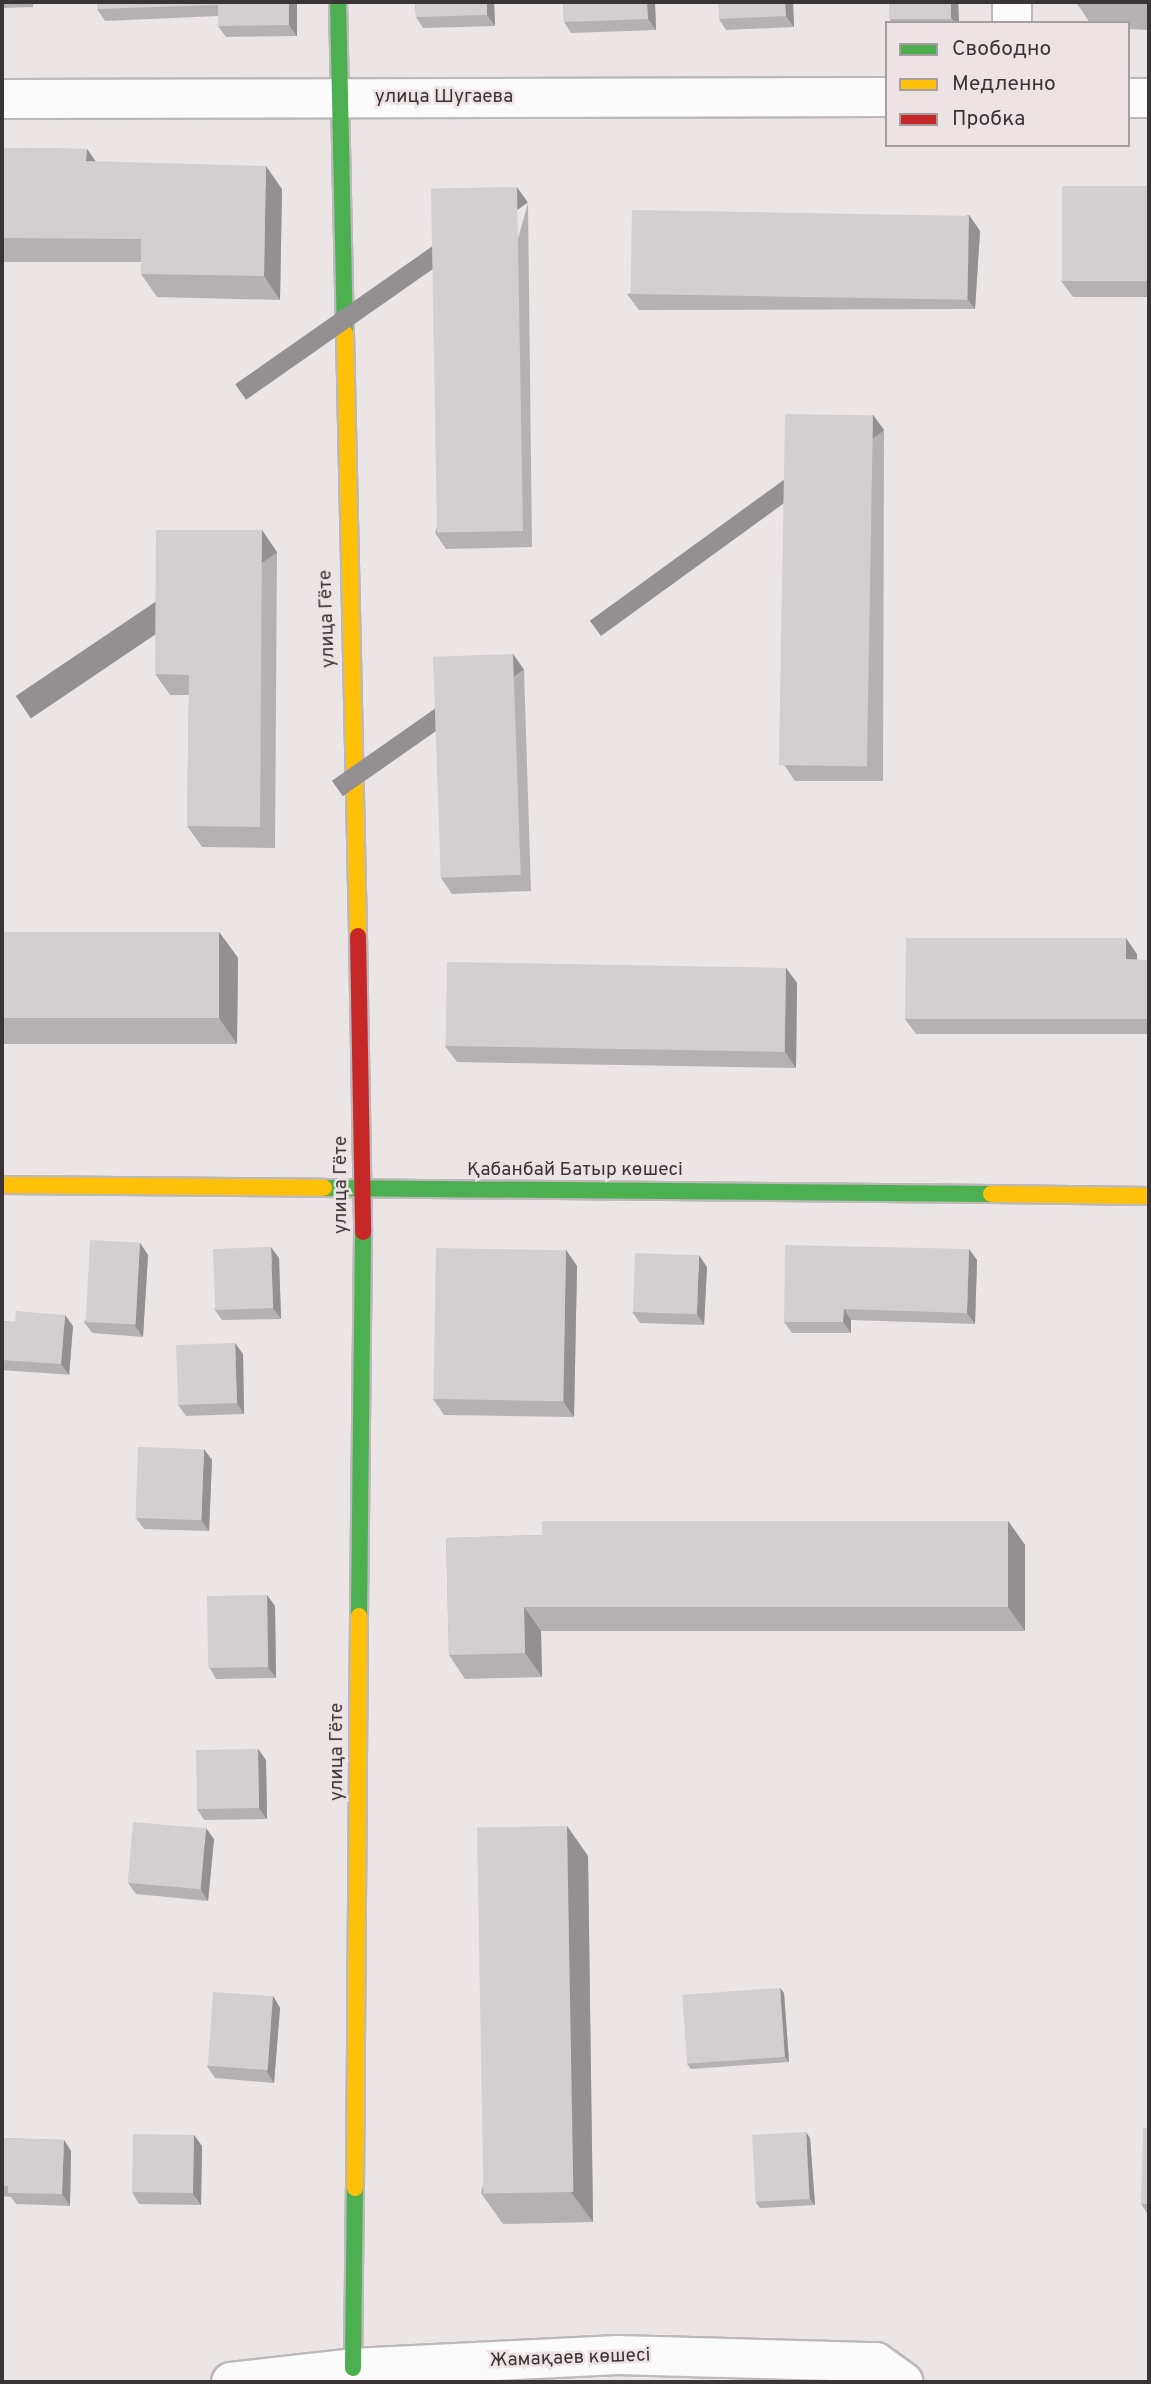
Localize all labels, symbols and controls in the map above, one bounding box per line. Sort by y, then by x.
legend [885,21,1130,147]
text: Свободно [952,36,1051,63]
text: Медленно [952,71,1056,98]
street label: улица Шугаева [375,87,513,109]
text: Пробка [952,106,1025,133]
street label: улица Гёте [315,570,341,668]
street label: улица Гёте [331,1136,353,1234]
street label: Қабанбай Батыр көшесі [467,1160,683,1182]
street label: улица Гёте [327,1703,349,1801]
street label: Жамақаев көшесі [489,2345,651,2373]

